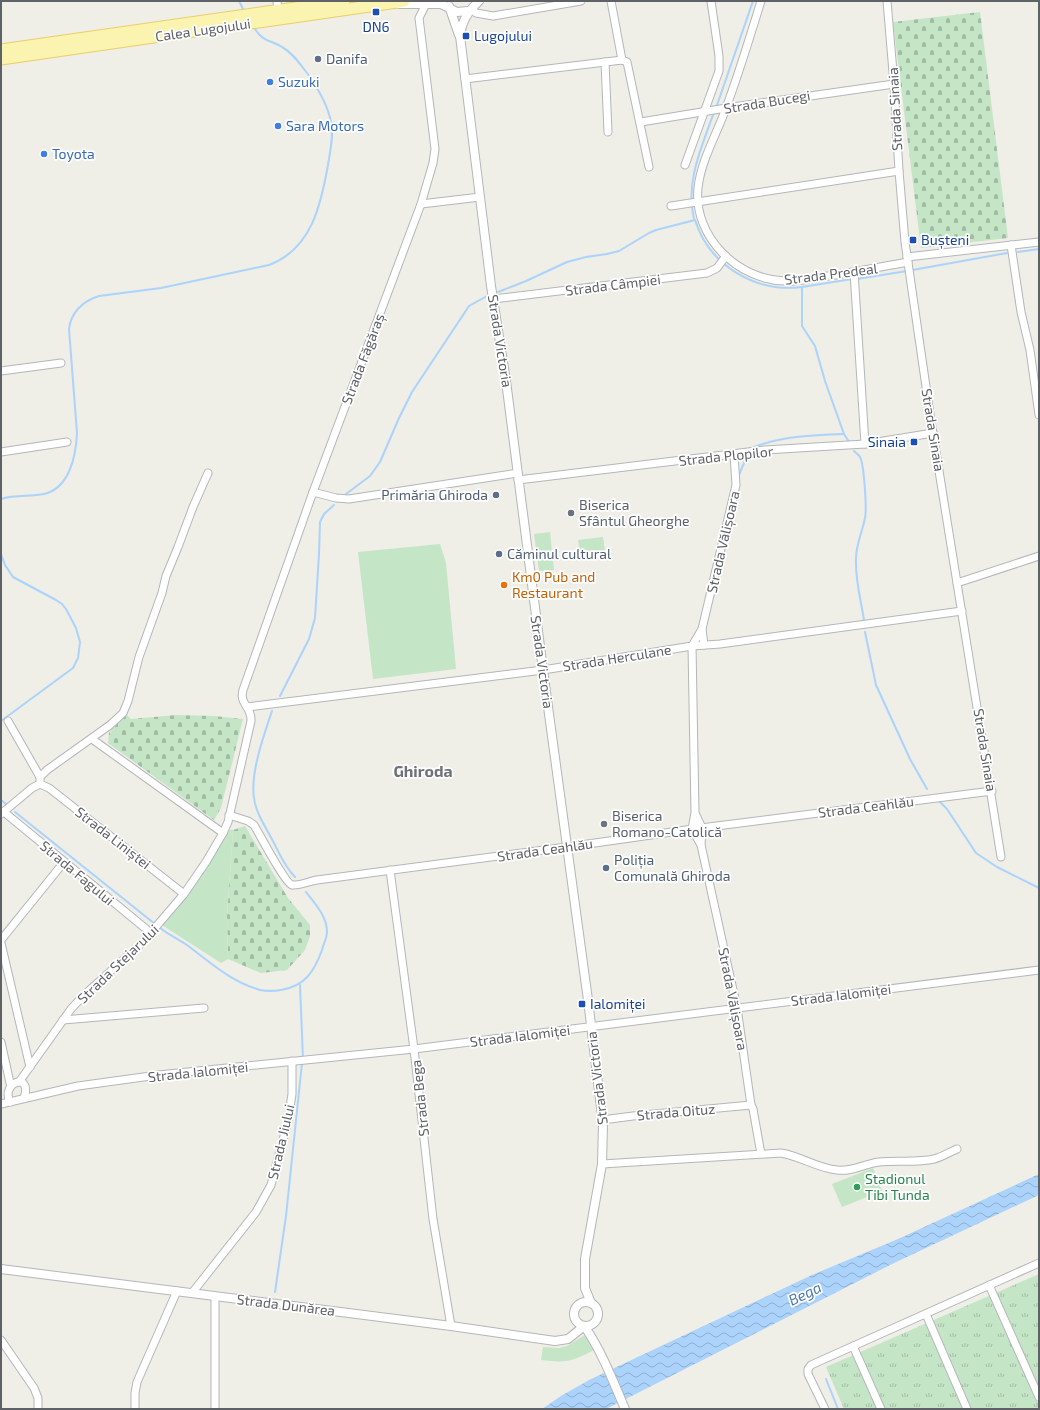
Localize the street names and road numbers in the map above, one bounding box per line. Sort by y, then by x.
street label: Calea Lugojului [154,14,252,45]
street label: Strada Sinaia [884,67,905,151]
street label: Strada Bucegi [722,86,811,117]
street label: Strada Predeal [783,259,879,288]
street label: Strada Câmpiei [564,270,661,299]
street label: Strada Victoria [485,293,516,389]
street label: Strada Făgăraș [337,311,389,407]
street label: Strada Sinaia [919,387,948,473]
street label: Strada Plopilor [678,442,774,469]
street label: Strada Vălișoara [702,489,744,595]
street label: Strada Victoria [528,614,557,710]
street label: Strada Herculane [561,641,673,674]
street label: Strada Sinaia [971,707,1000,793]
street label: Strada Ceahlău [817,792,915,821]
street label: Strada Liniștei [72,803,154,873]
street label: Strada Ceahlău [496,834,594,865]
street label: Strada Fagului [37,837,118,909]
street label: Strada Stejarului [74,921,162,1007]
street label: Strada Vălișoara [714,946,752,1052]
street label: Strada Ialomiței [790,980,892,1010]
street label: Strada Ialomiței [469,1021,571,1051]
street label: Strada Victoria [582,1030,611,1126]
street label: Strada Ialomiței [147,1058,249,1086]
street label: Strada Bega [407,1059,432,1137]
street label: Strada Oituz [636,1100,716,1123]
street label: Strada Jiului [264,1103,297,1181]
street label: Strada Dunărea [236,1290,336,1319]

